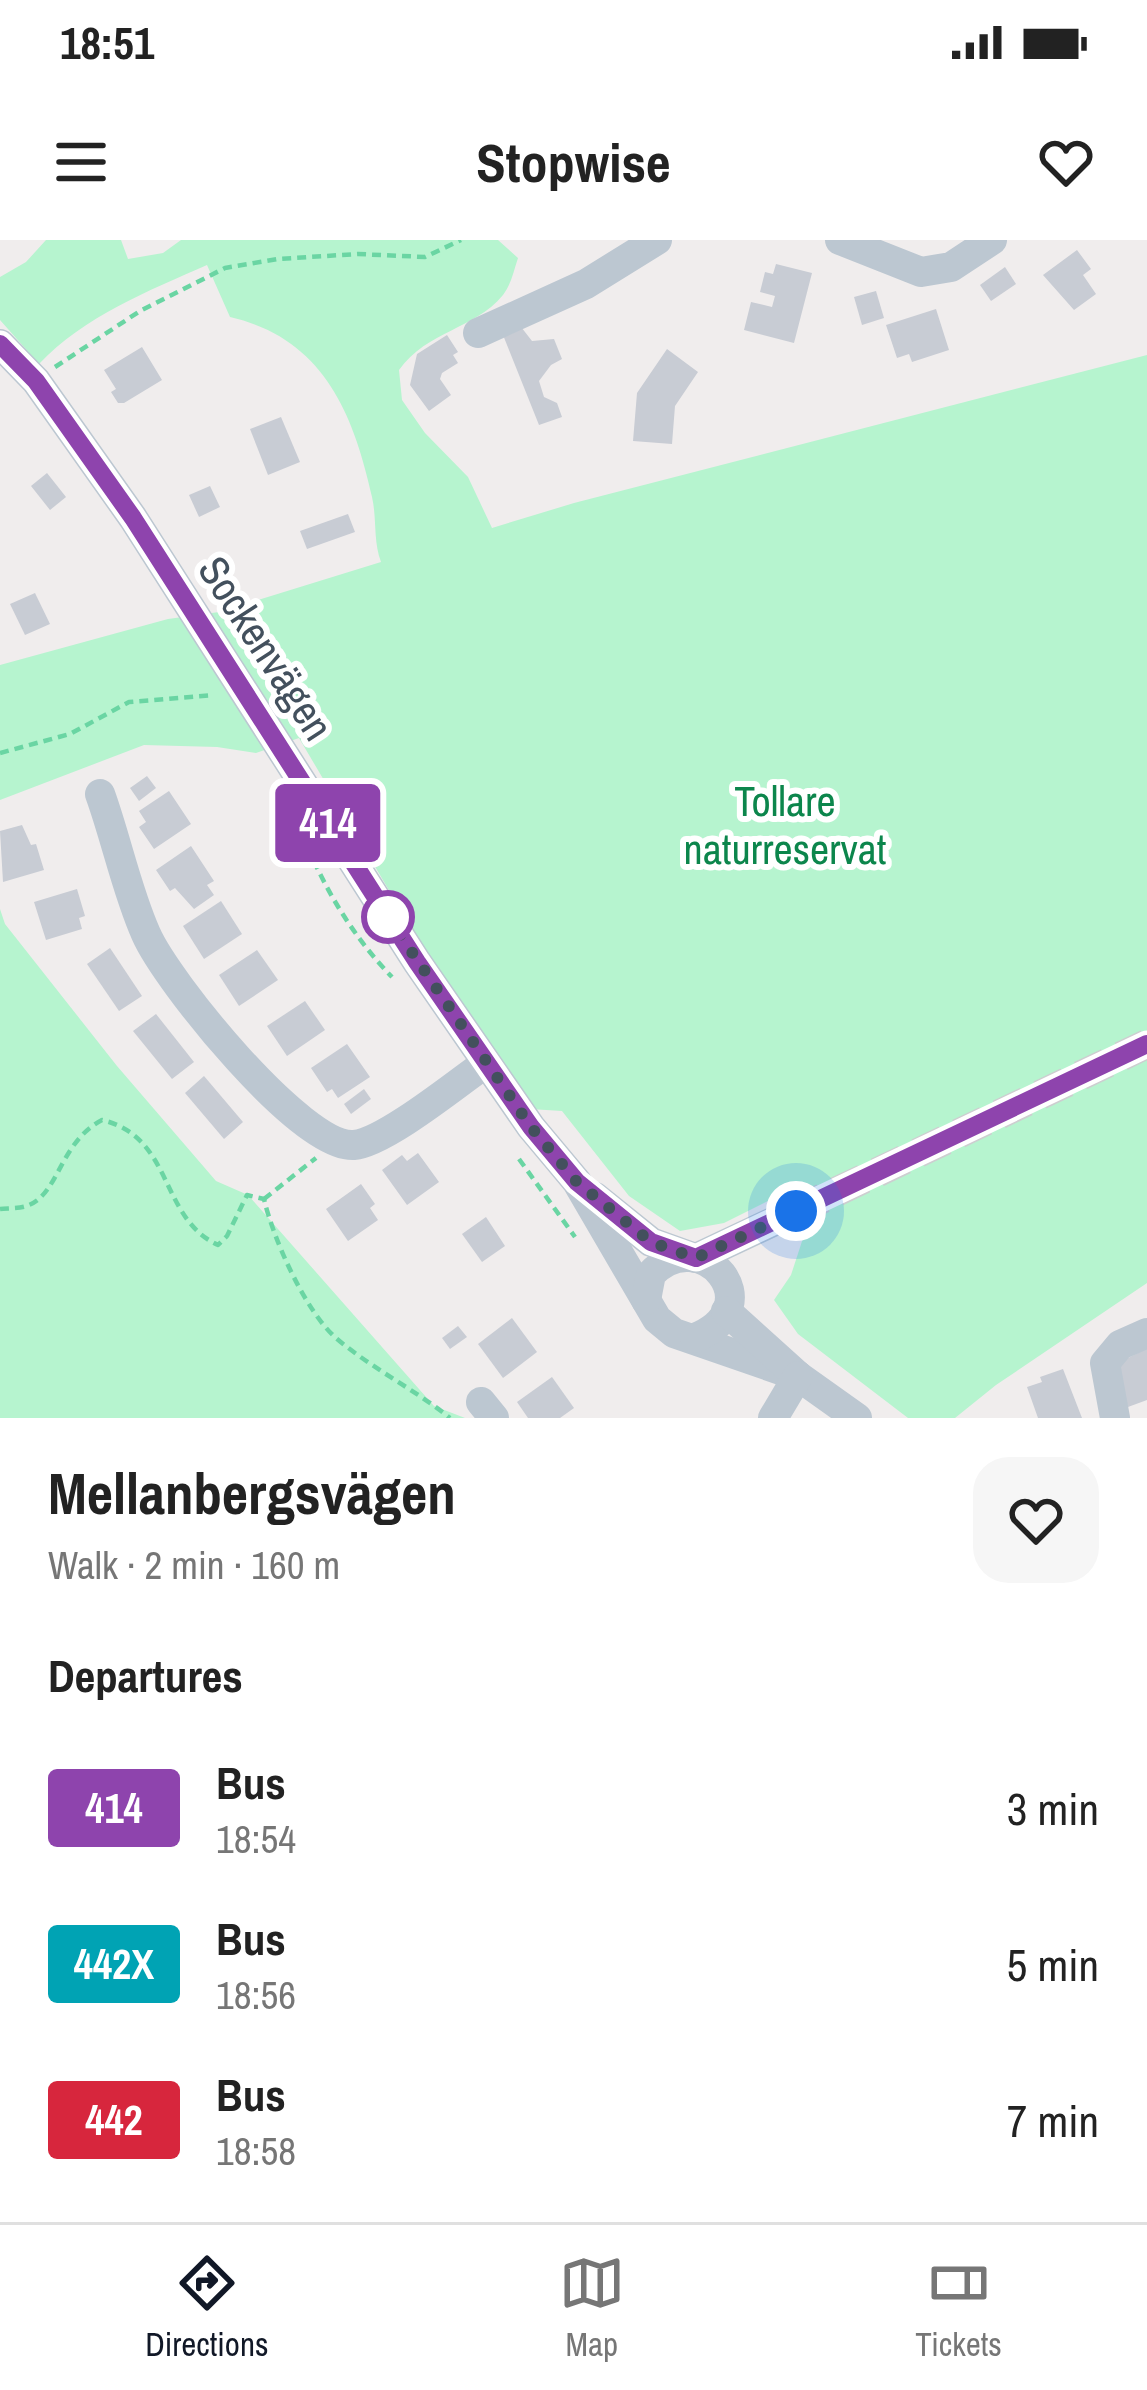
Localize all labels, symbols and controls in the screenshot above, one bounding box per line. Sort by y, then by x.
text: 18:51 [60,12,154,73]
text: Stopwise [476,126,671,199]
icon: menu [48,129,114,195]
icon: heart [1033,129,1099,195]
street label: Sockenvägen [186,545,346,751]
park label: Tollare naturreservat [684,773,886,877]
line badge: 414 [259,784,397,862]
text: 414 [299,795,357,851]
unlabelled marker [363,892,413,942]
your location [766,1181,826,1241]
text: Mellanbergsvägen [48,1455,456,1532]
button: heart [973,1457,1099,1583]
text: Walk · 2 min · 160 m [48,1539,340,1591]
text: Departures [48,1645,243,1706]
text: Bus [216,1752,286,1813]
text: 3 min [1007,1778,1099,1839]
text: 414 [85,1780,143,1836]
text: 18:54 [216,1813,296,1865]
text: Bus [216,1908,286,1969]
text: 5 min [1007,1934,1099,1995]
text: 442X [74,1936,154,1992]
text: 18:56 [216,1969,296,2021]
text: Bus [216,2064,286,2125]
text: 7 min [1007,2090,1099,2151]
text: 442 [85,2092,143,2148]
text: 18:58 [216,2125,296,2177]
tab: Directions [145,2250,269,2366]
tab: Map [559,2250,625,2366]
tab: Tickets [915,2250,1002,2366]

